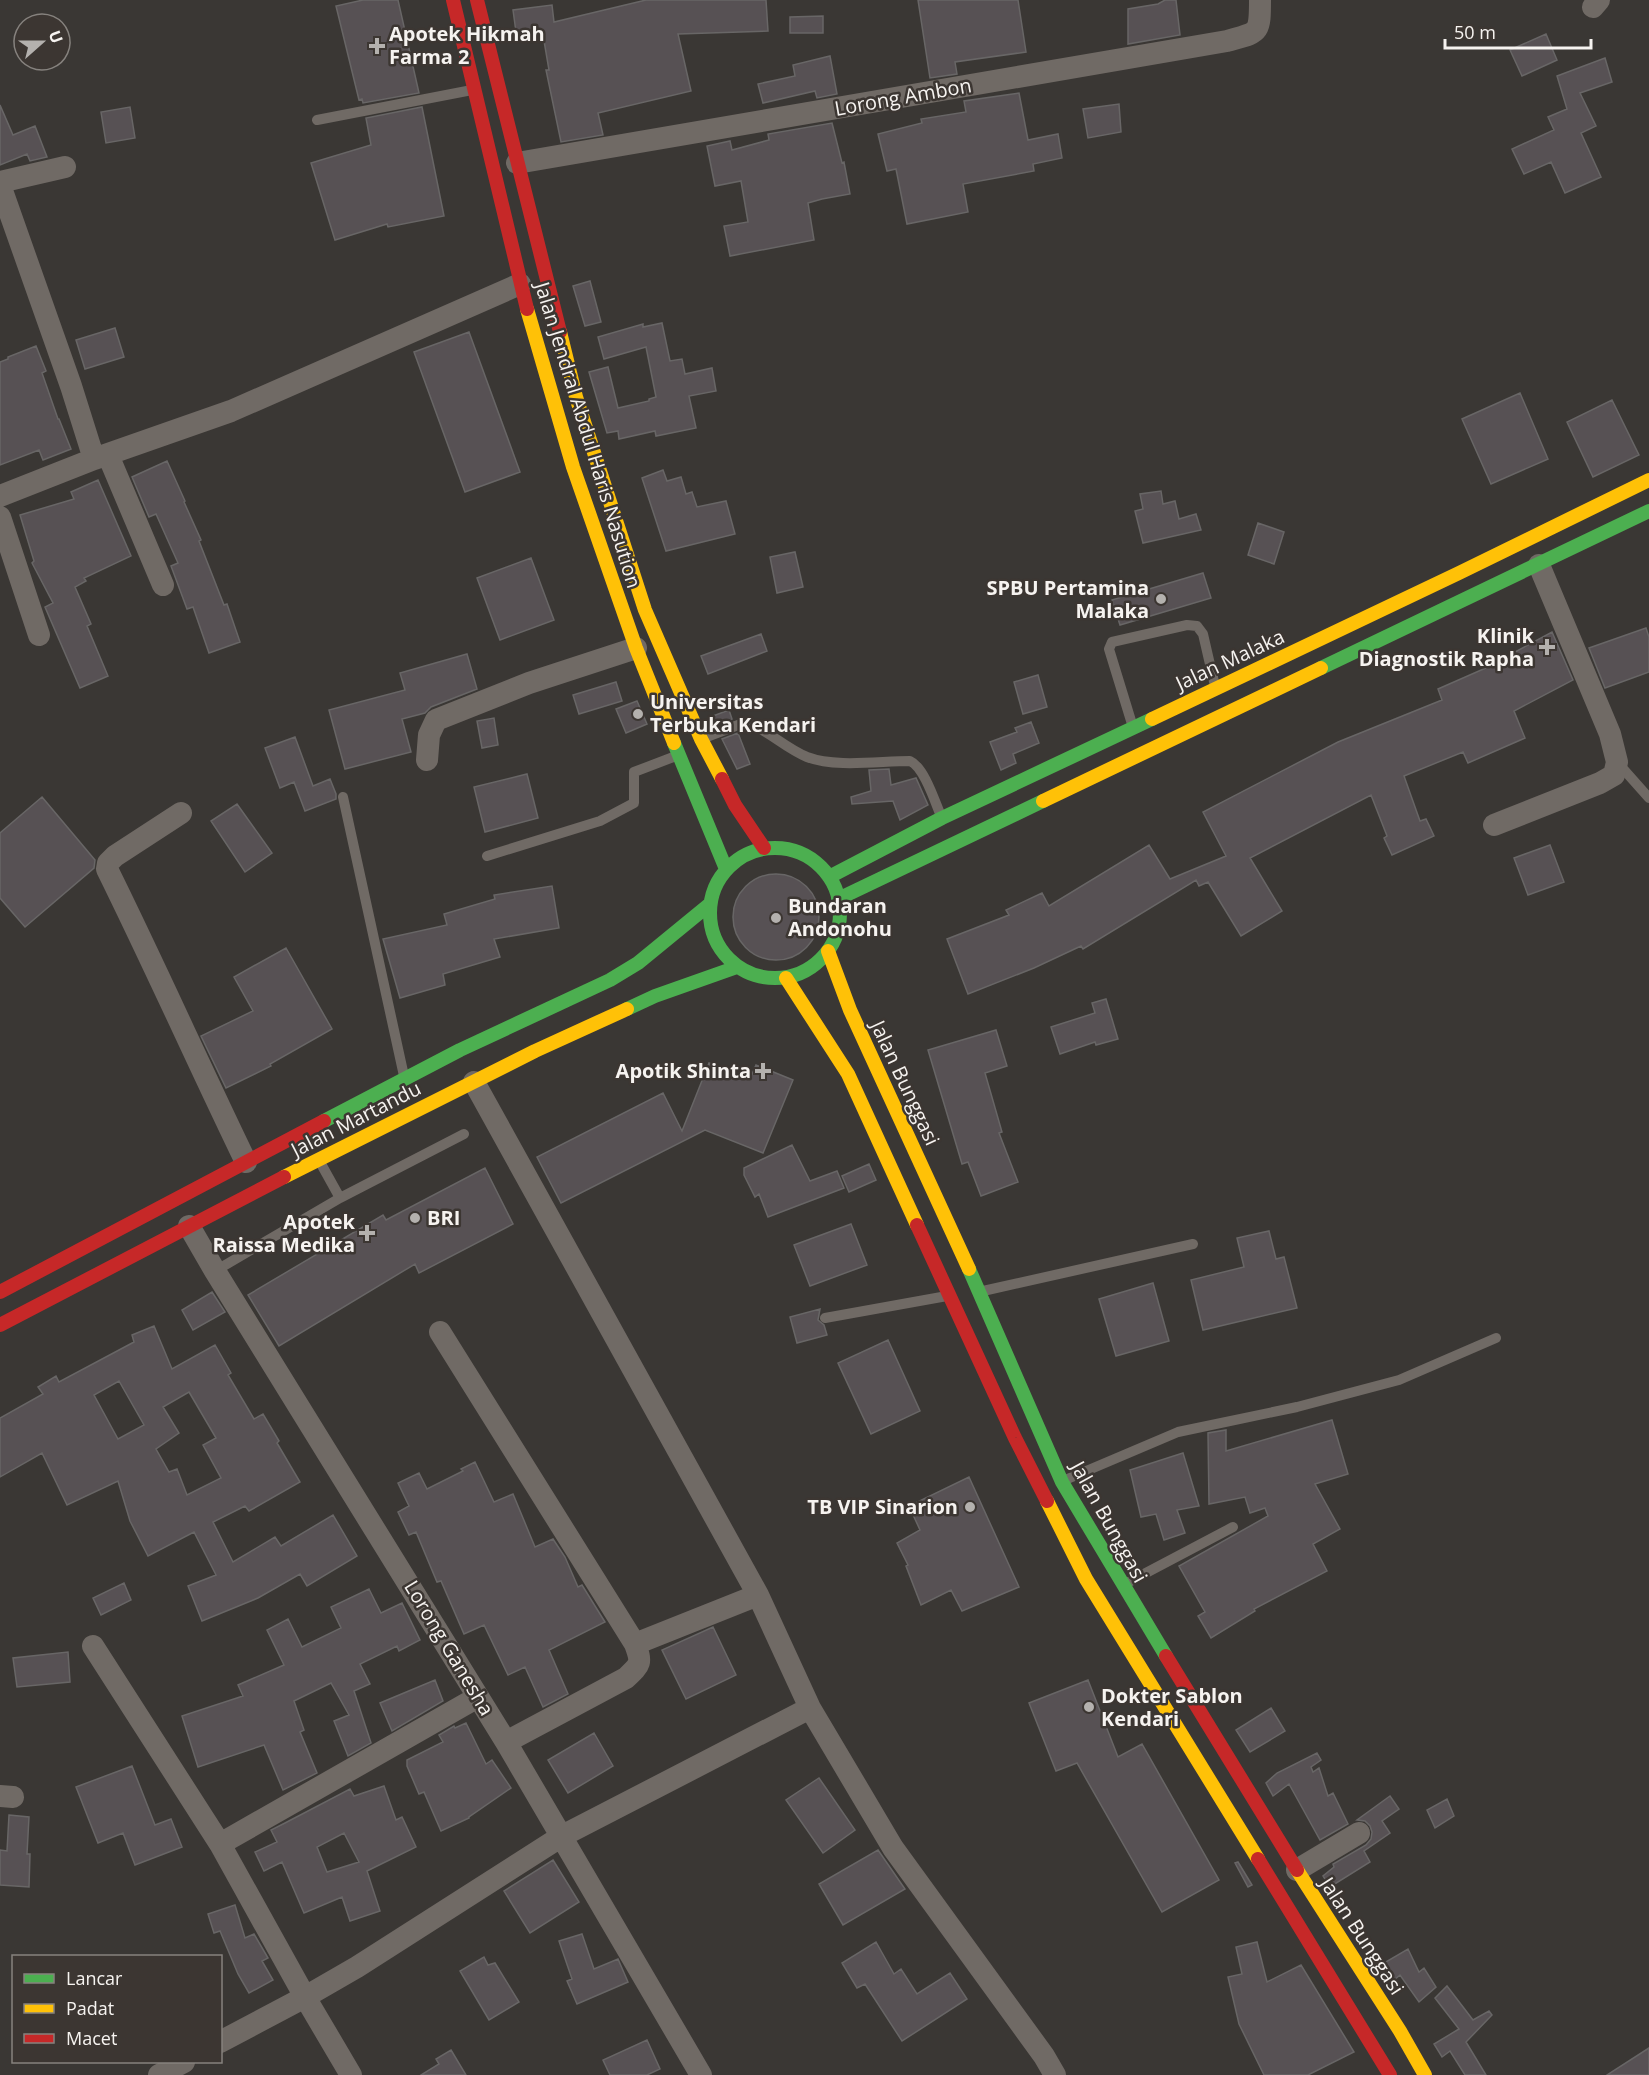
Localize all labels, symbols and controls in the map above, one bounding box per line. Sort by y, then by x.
north arrow [12,12,72,72]
scale bar [1445,12,1590,50]
place label: Apotek Hikmah Farma 2 [389,20,545,70]
text: 50 m [1454,20,1496,44]
text: U [44,27,68,46]
marker: Apotek Hikmah Farma 2 [370,39,384,53]
street label: Lorong Ambon [832,71,974,122]
street label: Jalan Jendral Abdul Haris Nasution [528,277,648,591]
place label: SPBU Pertamina Malaka [986,574,1149,624]
marker: SPBU Pertamina Malaka [1154,592,1168,606]
place label: Klinik Diagnostik Rapha [1359,622,1535,672]
street label: Jalan Malaka [1169,623,1289,697]
marker: Klinik Diagnostik Rapha [1538,638,1556,656]
place label: Universitas Terbuka Kendari [650,688,816,738]
marker: Universitas Terbuka Kendari [631,707,645,721]
place label: Bundaran Andonohu [788,892,892,942]
marker: Bundaran Andonohu [769,911,783,925]
street label: Jalan Bunggasi [864,1014,946,1150]
place label: Apotik Shinta [616,1057,751,1084]
marker: Apotik Shinta [756,1064,770,1078]
street label: Jalan Martandu [284,1074,425,1164]
place label: BRI [427,1204,460,1231]
place label: Apotek Raissa Medika [213,1208,356,1258]
marker: BRI [408,1211,422,1225]
marker: Apotek Raissa Medika [360,1226,374,1240]
street label: Jalan Bunggasi [1064,1454,1154,1587]
place label: TB VIP Sinarion [807,1493,958,1520]
marker: TB VIP Sinarion [963,1500,977,1514]
street label: Lorong Ganesha [398,1575,500,1720]
place label: Dokter Sablon Kendari [1101,1682,1243,1732]
marker: Dokter Sablon Kendari [1082,1700,1096,1714]
street label: Jalan Bunggasi [1313,1870,1411,2000]
legend [12,1955,222,2063]
text: Lancar [66,1966,123,1990]
text: Padat [66,1996,114,2020]
text: Macet [66,2026,117,2050]

